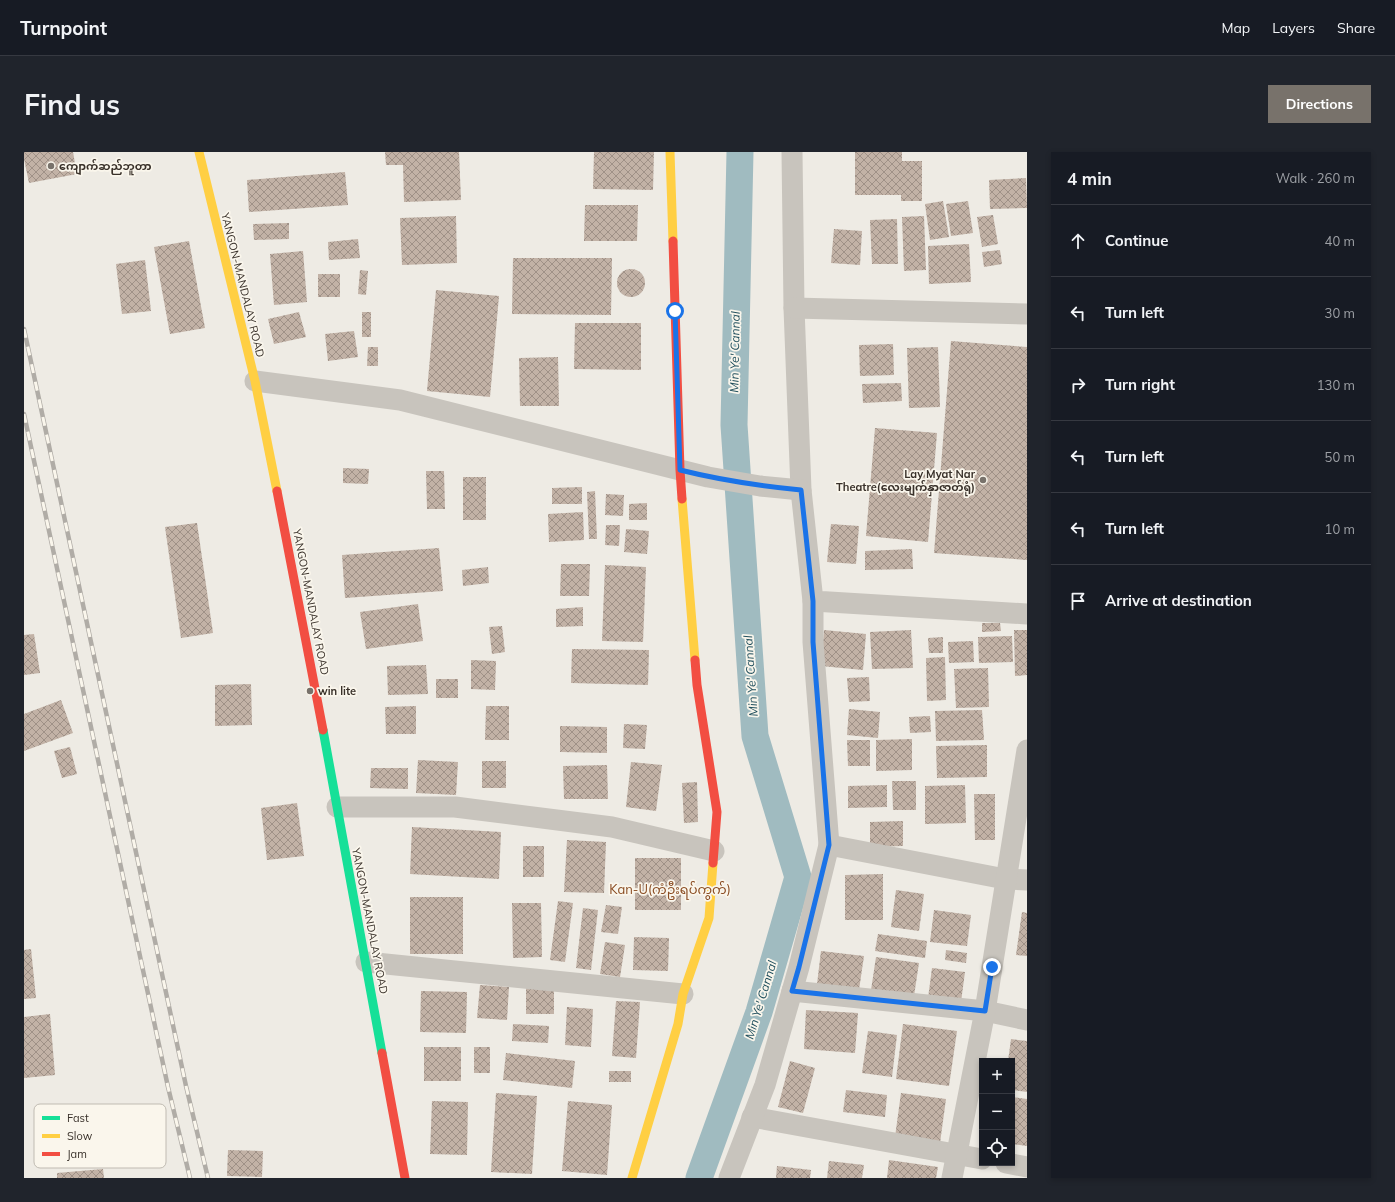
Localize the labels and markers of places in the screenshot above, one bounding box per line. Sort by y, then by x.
place label: ကျောက်ဆည်ဘူတာ [59,159,151,176]
marker: ကျောက်ဆည်ဘူတာ [46,161,56,171]
place label: Lay Myat Nar Theatre(လေးမျက်နှာဇာတ်ရုံ) [836,467,976,497]
marker: Lay Myat Nar Theatre(လေးမျက်နှာဇာတ်ရုံ) [978,475,988,485]
place label: win lite [318,684,356,698]
marker: win lite [305,686,315,696]

